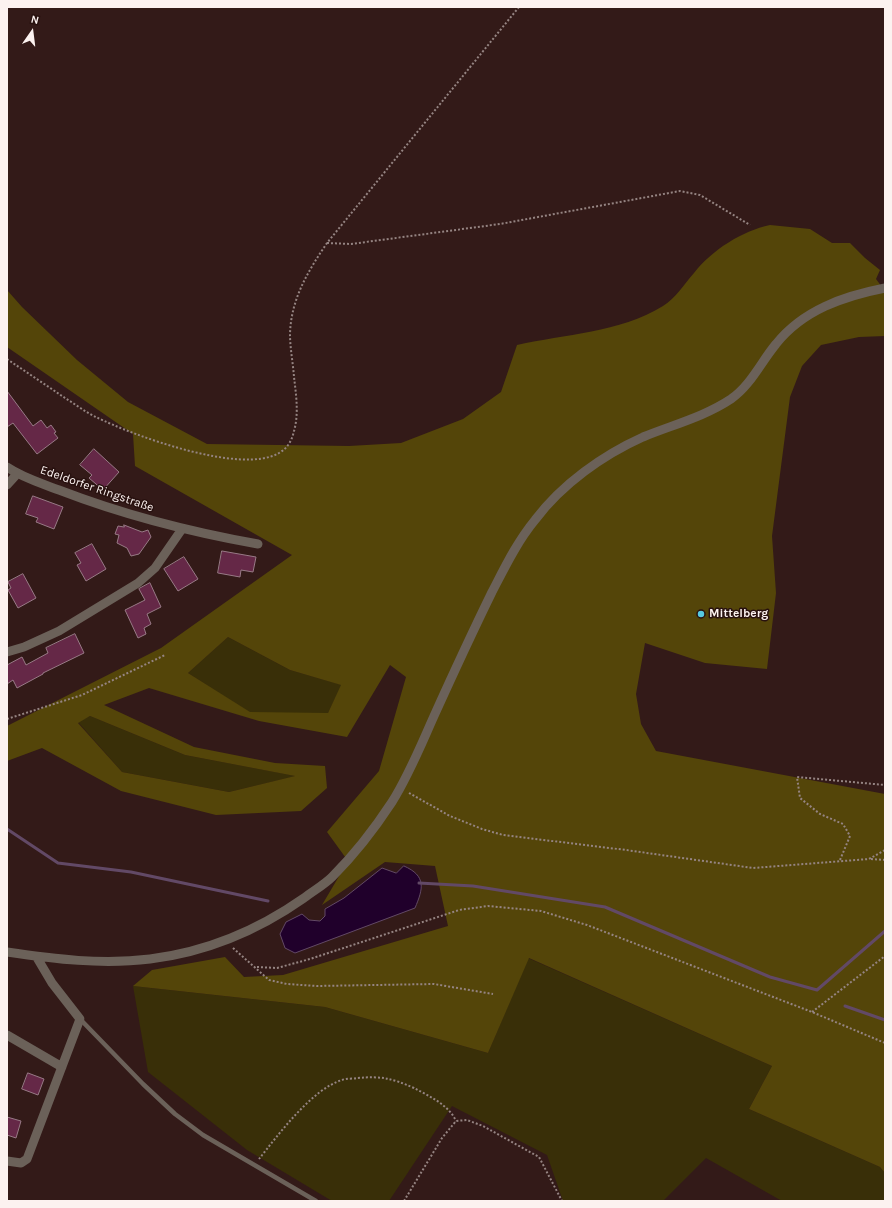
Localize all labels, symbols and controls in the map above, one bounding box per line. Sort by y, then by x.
north arrow [12,12,52,52]
text: N [30,13,40,27]
street label: Edeldorfer Ringstraße [38,463,156,515]
place label: Mittelberg [709,607,768,621]
marker: Mittelberg [696,609,706,619]

